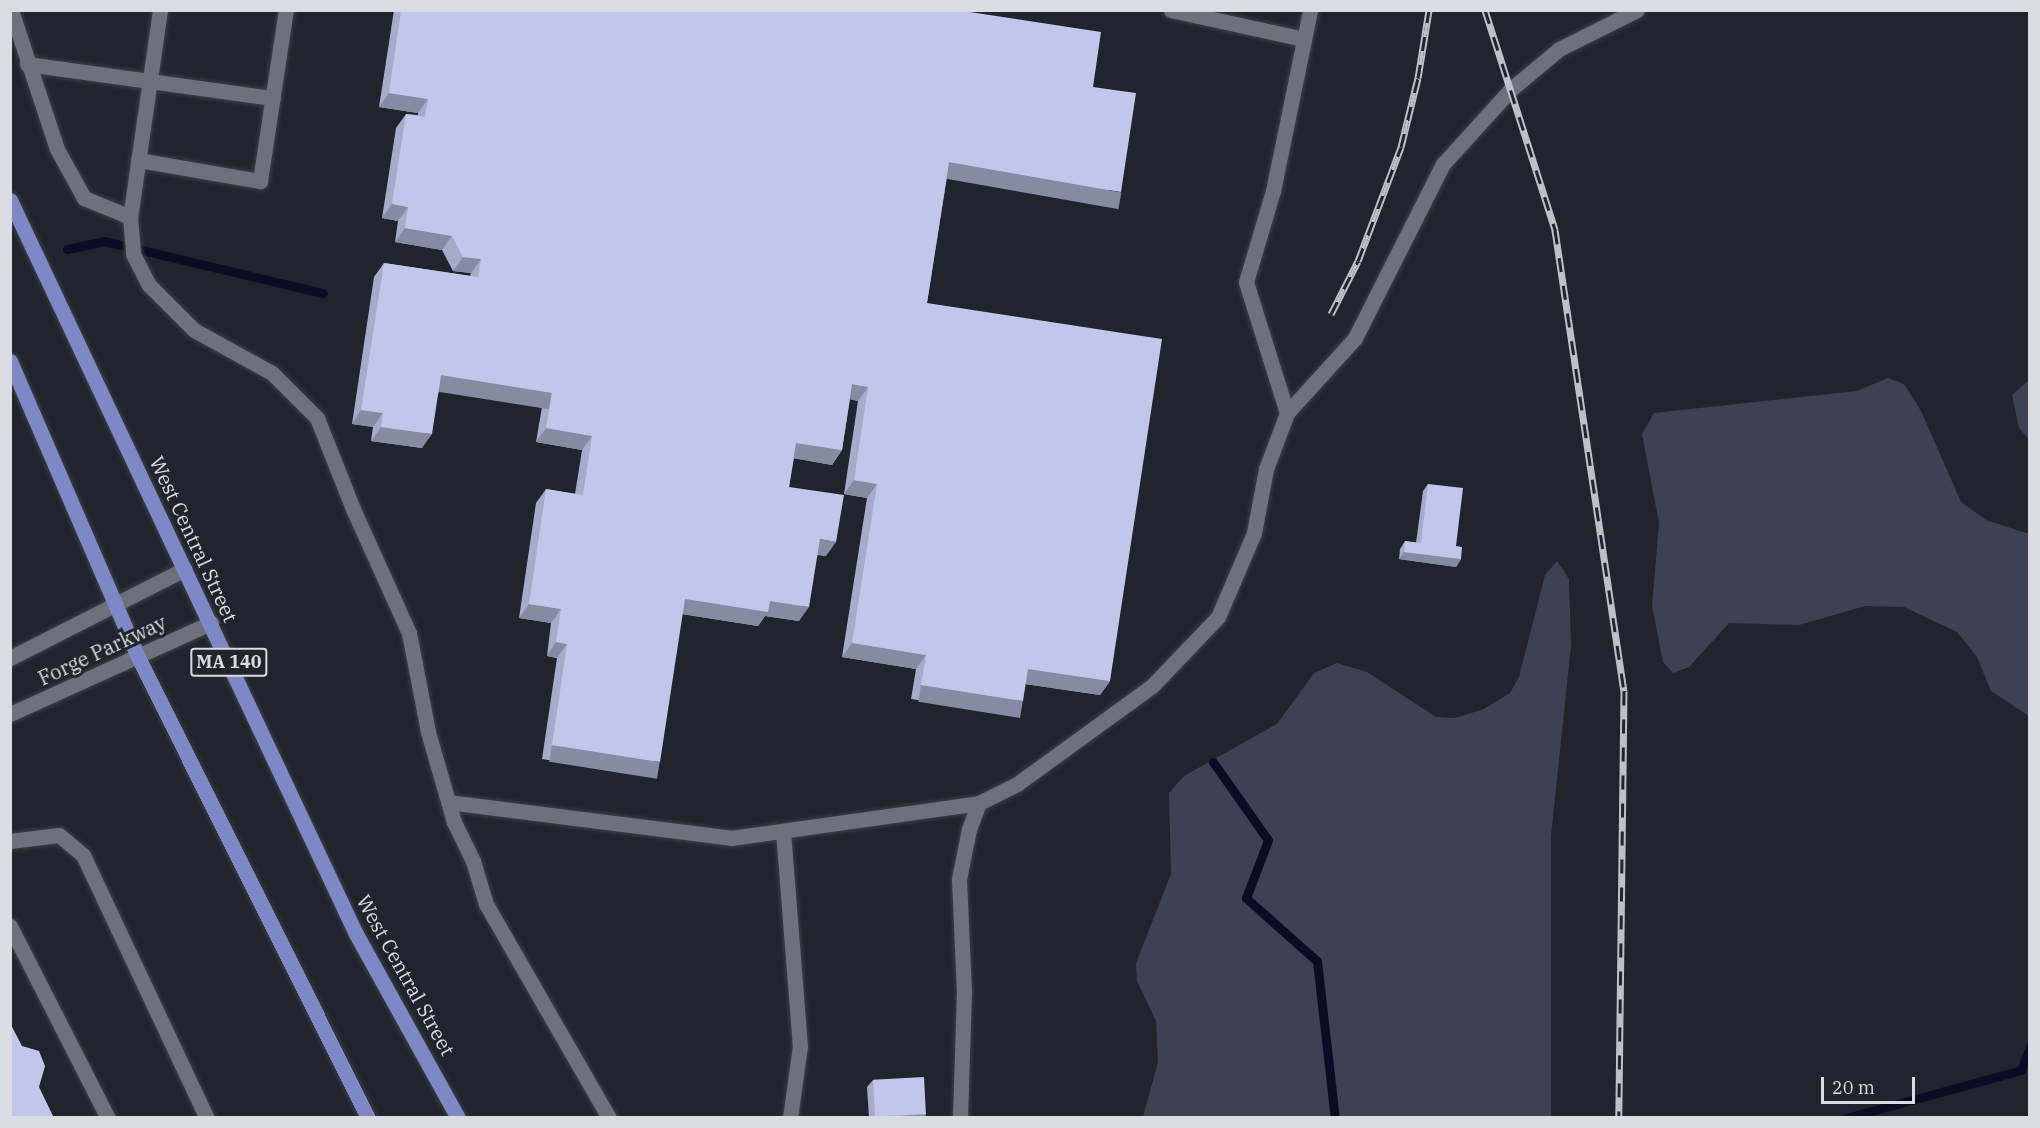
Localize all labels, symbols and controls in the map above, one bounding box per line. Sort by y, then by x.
street label: West Central Street [145,452,243,626]
street label: Forge Parkway [34,610,170,690]
road number: MA 140 [190,647,268,677]
street label: West Central Street [352,890,460,1060]
scale bar [1824,1065,1918,1103]
text: 20 m [1832,1076,1875,1099]

